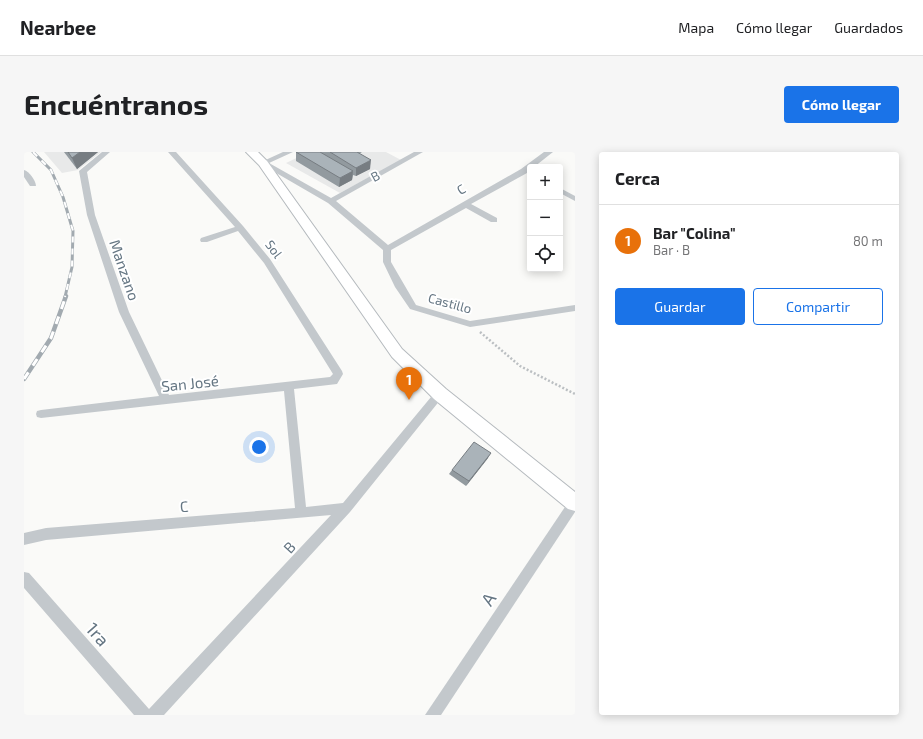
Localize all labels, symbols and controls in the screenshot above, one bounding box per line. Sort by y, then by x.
text: Nearbee [20,16,96,39]
text: Mapa [678,19,714,36]
text: Cómo llegar [736,19,812,36]
text: Guardados [834,19,903,36]
button: Cómo llegar [784,86,899,123]
text: Encuéntranos [24,87,208,121]
map controls [527,164,563,272]
button: + [527,164,563,200]
street label: B [368,167,382,185]
text: Cerca [615,168,660,188]
street label: C [454,180,468,198]
button: − [527,200,563,236]
text: Bar "Colina" [653,224,736,242]
text: 1 [625,233,631,249]
text: 80 m [853,233,883,249]
button: locate [527,236,563,272]
street label: Manzano [106,237,144,303]
street label: Sol [262,237,286,261]
text: Bar · B [653,242,690,258]
button: Guardar [615,288,745,325]
button: Compartir [753,288,883,325]
street label: Castillo [426,290,474,316]
pin: 1 [396,367,422,400]
street label: San José [160,371,220,395]
your location [249,437,269,457]
street label: C [179,497,189,515]
street label: B [279,537,299,557]
street label: A [476,588,501,610]
street label: 1ra [82,618,114,650]

